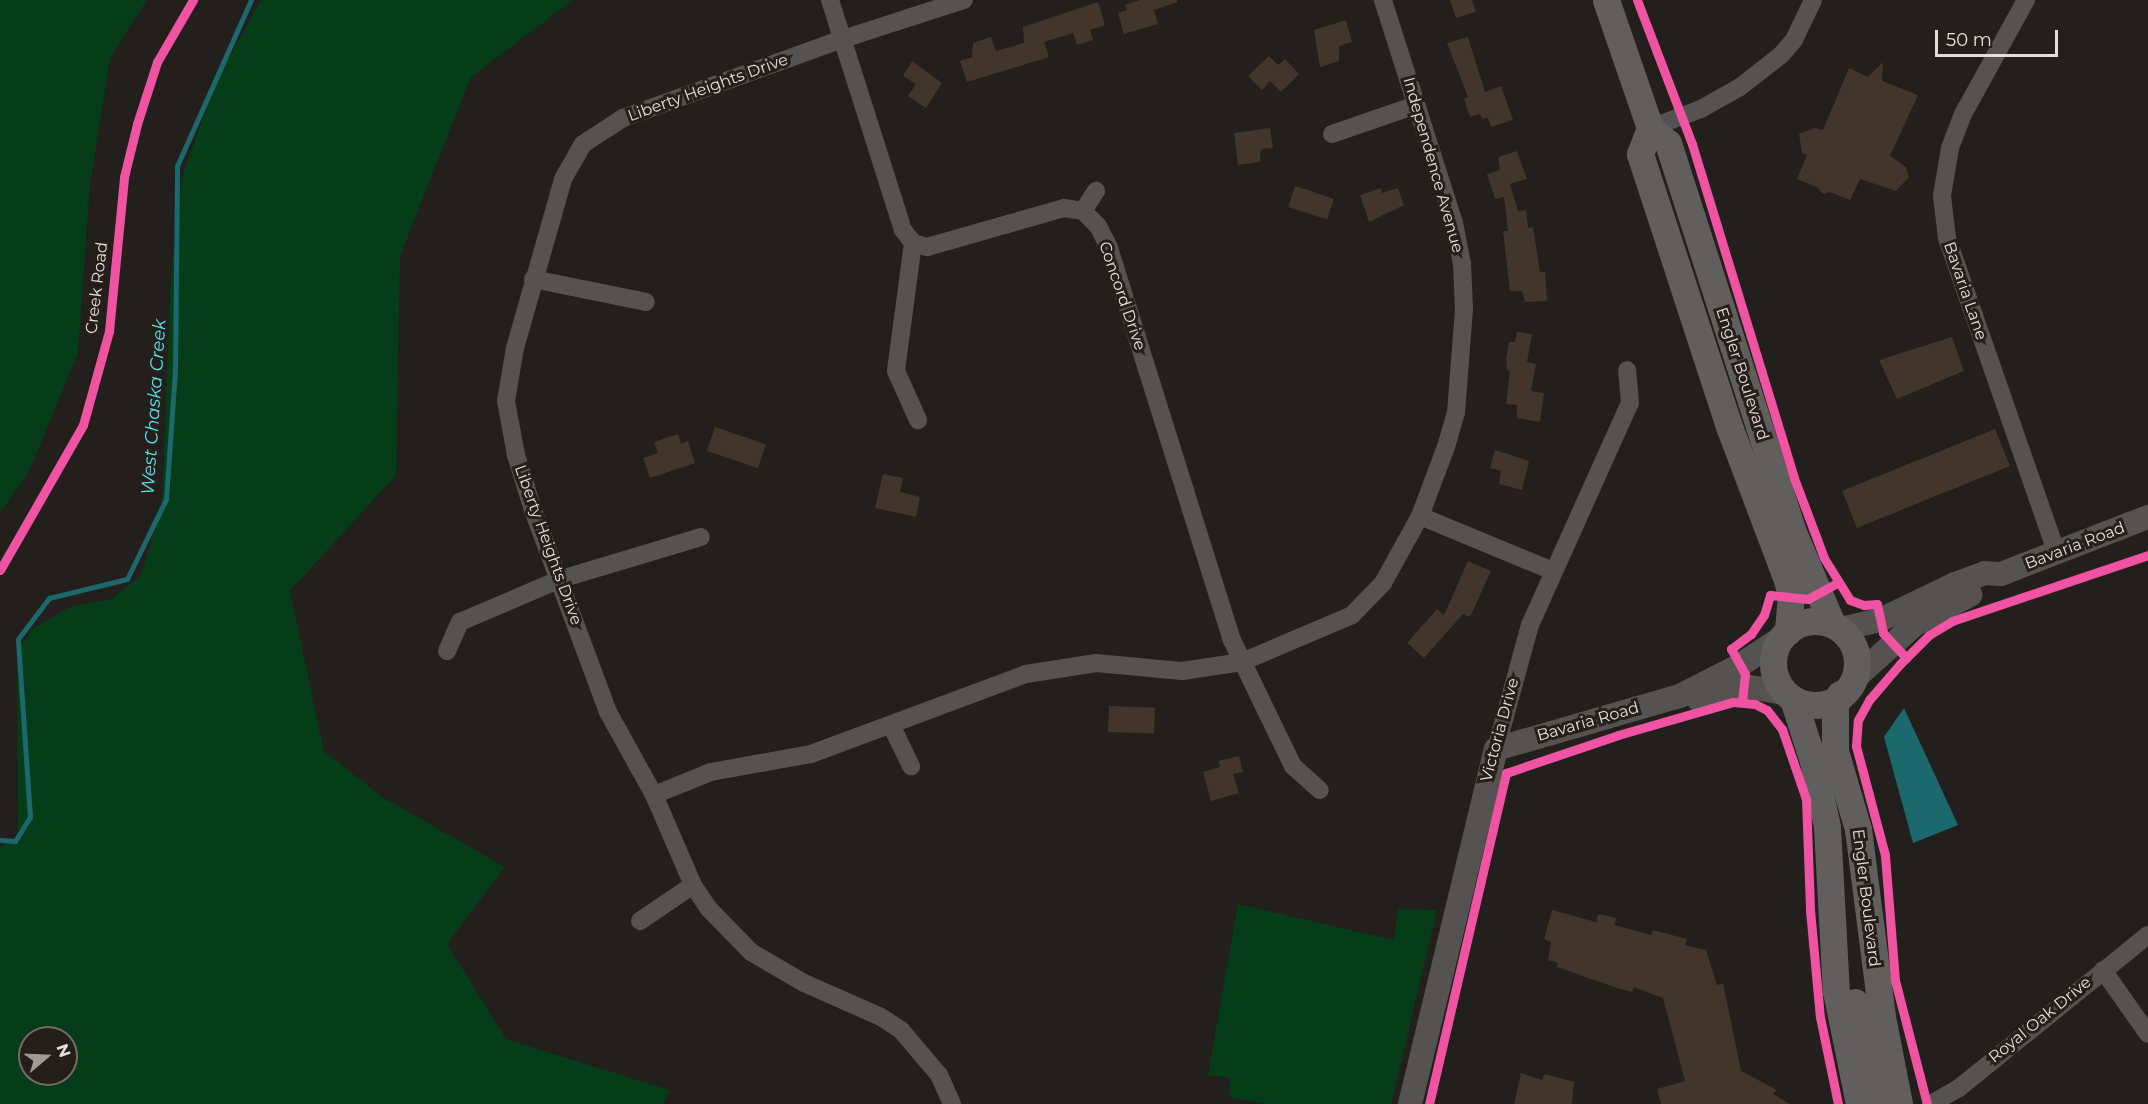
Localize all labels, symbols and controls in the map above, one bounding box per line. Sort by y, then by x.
scale bar [1938,18,2061,56]
text: 50 m [1946,29,1992,51]
street label: Liberty Heights Drive [625,50,791,126]
street label: Independence Avenue [1399,75,1467,255]
street label: Concord Drive [1094,239,1150,353]
street label: Bavaria Lane [1939,239,1991,343]
street label: Creek Road [82,241,112,335]
street label: Engler Boulevard [1711,305,1773,443]
water label: West Chaska Creek [137,318,171,496]
street label: Liberty Heights Drive [510,462,586,628]
street label: Bavaria Road [2022,518,2128,574]
street label: Victoria Drive [1477,676,1523,784]
street label: Bavaria Road [1535,698,1641,746]
street label: Engler Boulevard [1848,828,1884,968]
street label: Royal Oak Drive [1985,973,2095,1067]
north arrow [18,1026,78,1086]
text: N [53,1041,75,1060]

